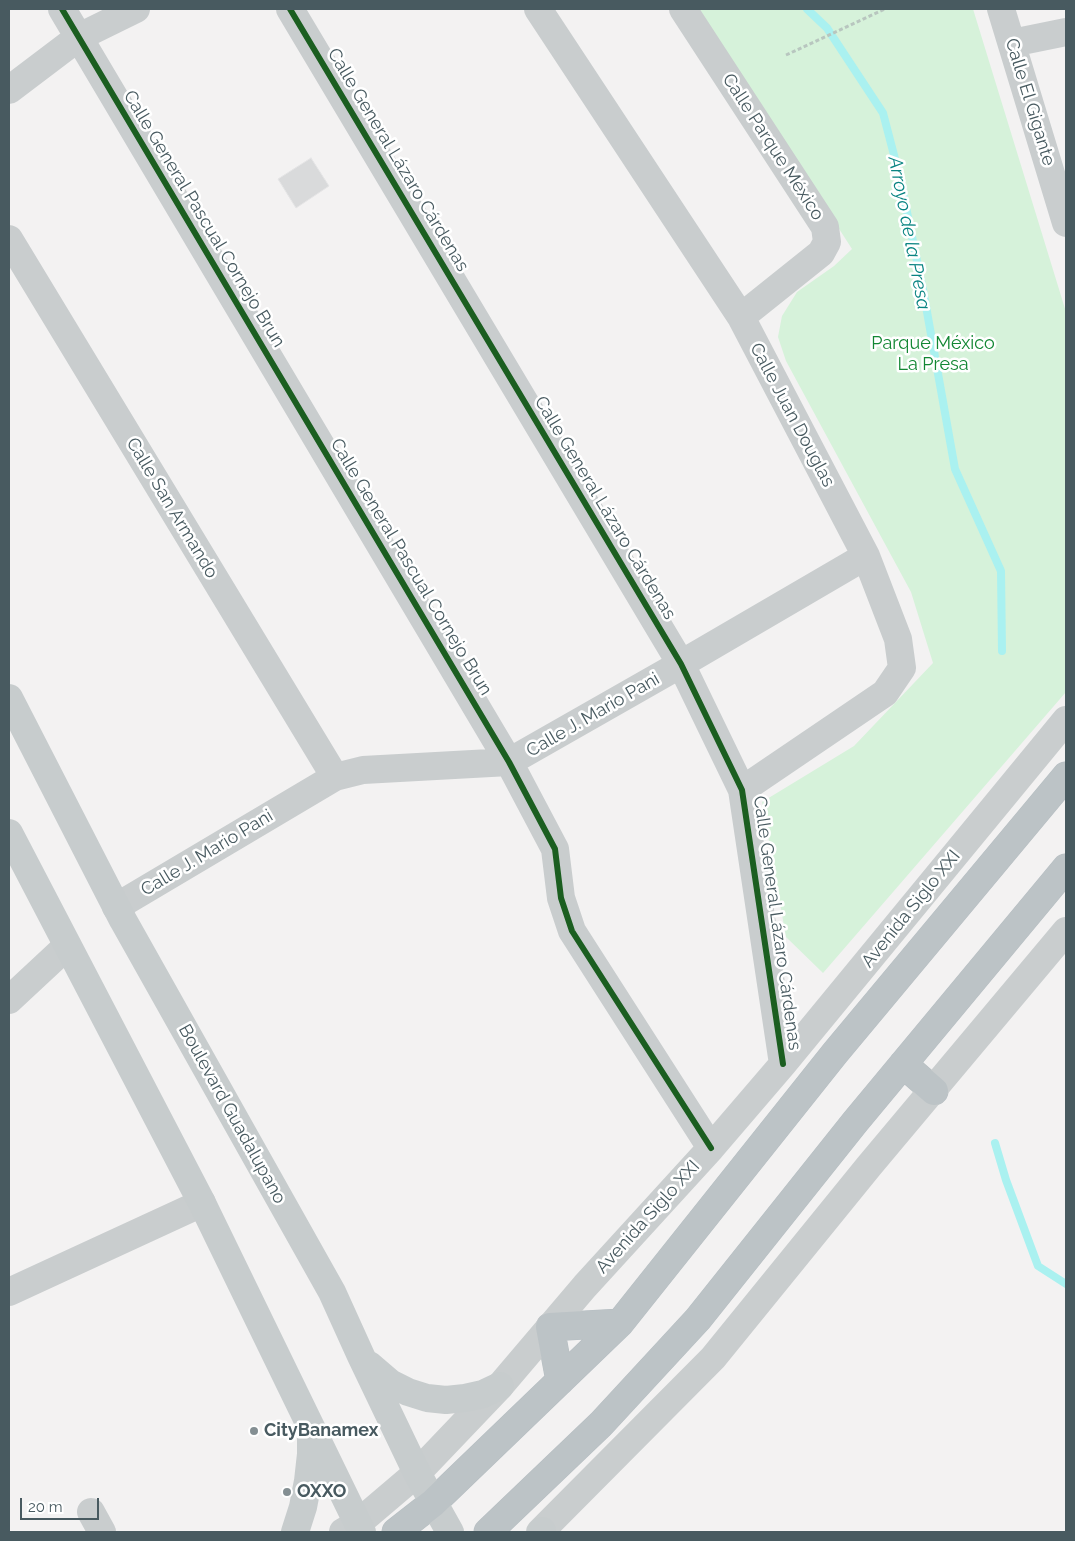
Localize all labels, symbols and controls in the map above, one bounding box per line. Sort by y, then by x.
street label: Calle El Gigante [1000,36,1060,168]
street label: Calle General Lázaro Cárdenas [323,45,473,275]
street label: Calle Parque México [718,70,828,224]
street label: Calle General Pascual Cornejo Brun [119,87,289,351]
water label: Arroyo de la Presa [883,154,935,312]
park label: Parque México La Presa [871,333,995,376]
street label: Calle Juan Douglas [745,339,839,491]
street label: Calle General Lázaro Cárdenas [530,393,680,623]
street label: Calle San Armando [121,434,223,582]
street label: Calle General Pascual Cornejo Brun [326,435,496,699]
street label: Calle J. Mario Pani [523,668,663,762]
street label: Calle General Lázaro Cárdenas [748,795,806,1051]
street label: Calle J. Mario Pani [137,805,277,901]
street label: Avenida Siglo XXI [857,846,965,972]
street label: Boulevard Guadalupano [174,1021,290,1207]
street label: Avenida Siglo XXI [592,1156,704,1278]
place label: CityBanamex [264,1420,378,1442]
marker: CityBanamex [248,1425,260,1437]
place label: OXXO [297,1481,346,1503]
marker: OXXO [281,1486,293,1498]
scale bar [22,1488,101,1520]
text: 20 m [28,1498,63,1516]

